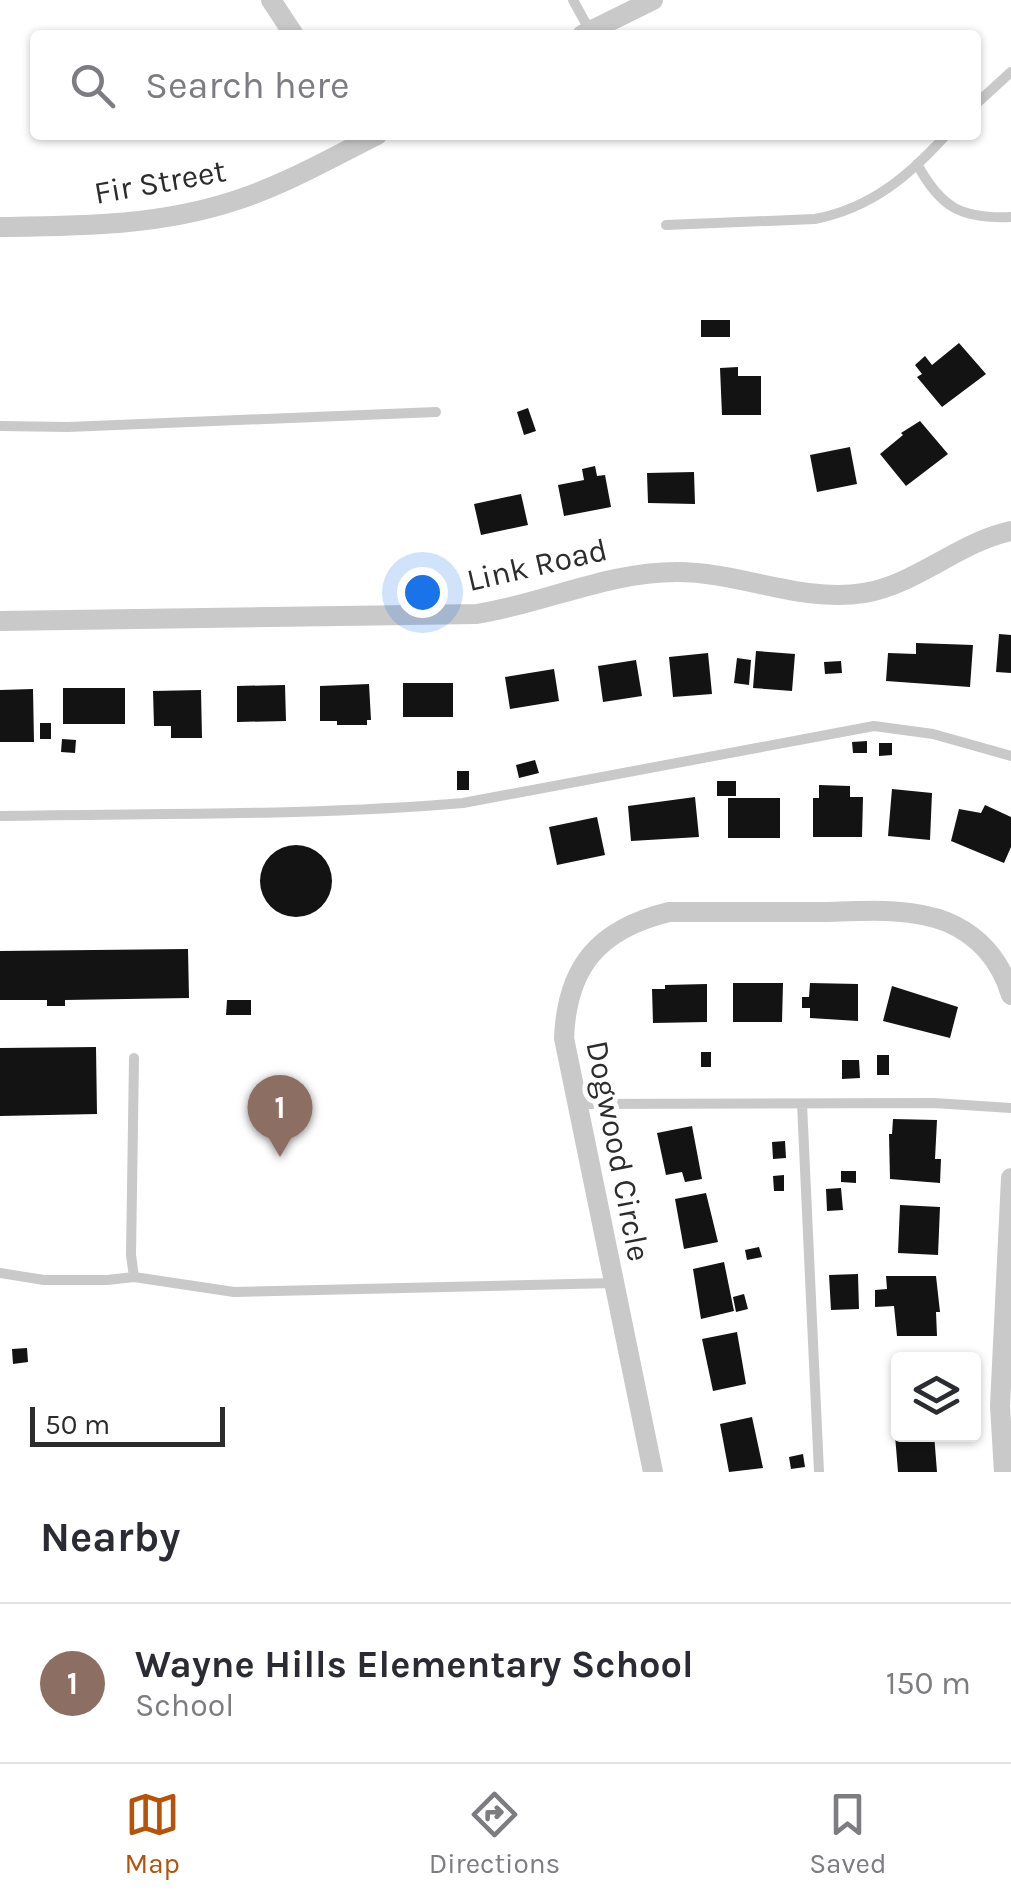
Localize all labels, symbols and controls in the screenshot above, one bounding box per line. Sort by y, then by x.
search box [30,30,981,140]
icon: search [65,58,120,113]
text: Search here [145,63,349,108]
street label: Fir Street [91,152,229,212]
street label: Link Road [463,531,611,599]
your location [397,567,448,618]
street label: Dogwood Circle [578,1038,658,1264]
pin: 1 [248,1074,312,1157]
map controls [891,1352,981,1442]
button: layers [891,1352,981,1442]
scale bar [30,1402,225,1446]
text: 50 m [45,1408,110,1441]
text: Nearby [40,1512,180,1562]
text: Wayne Hills Elementary School [135,1642,694,1687]
text: 1 [67,1665,78,1702]
text: 150 m [886,1665,971,1702]
text: School [135,1687,234,1724]
tab: Map [124,1787,180,1880]
tab: Directions [429,1787,560,1880]
tab: Saved [809,1787,887,1880]

